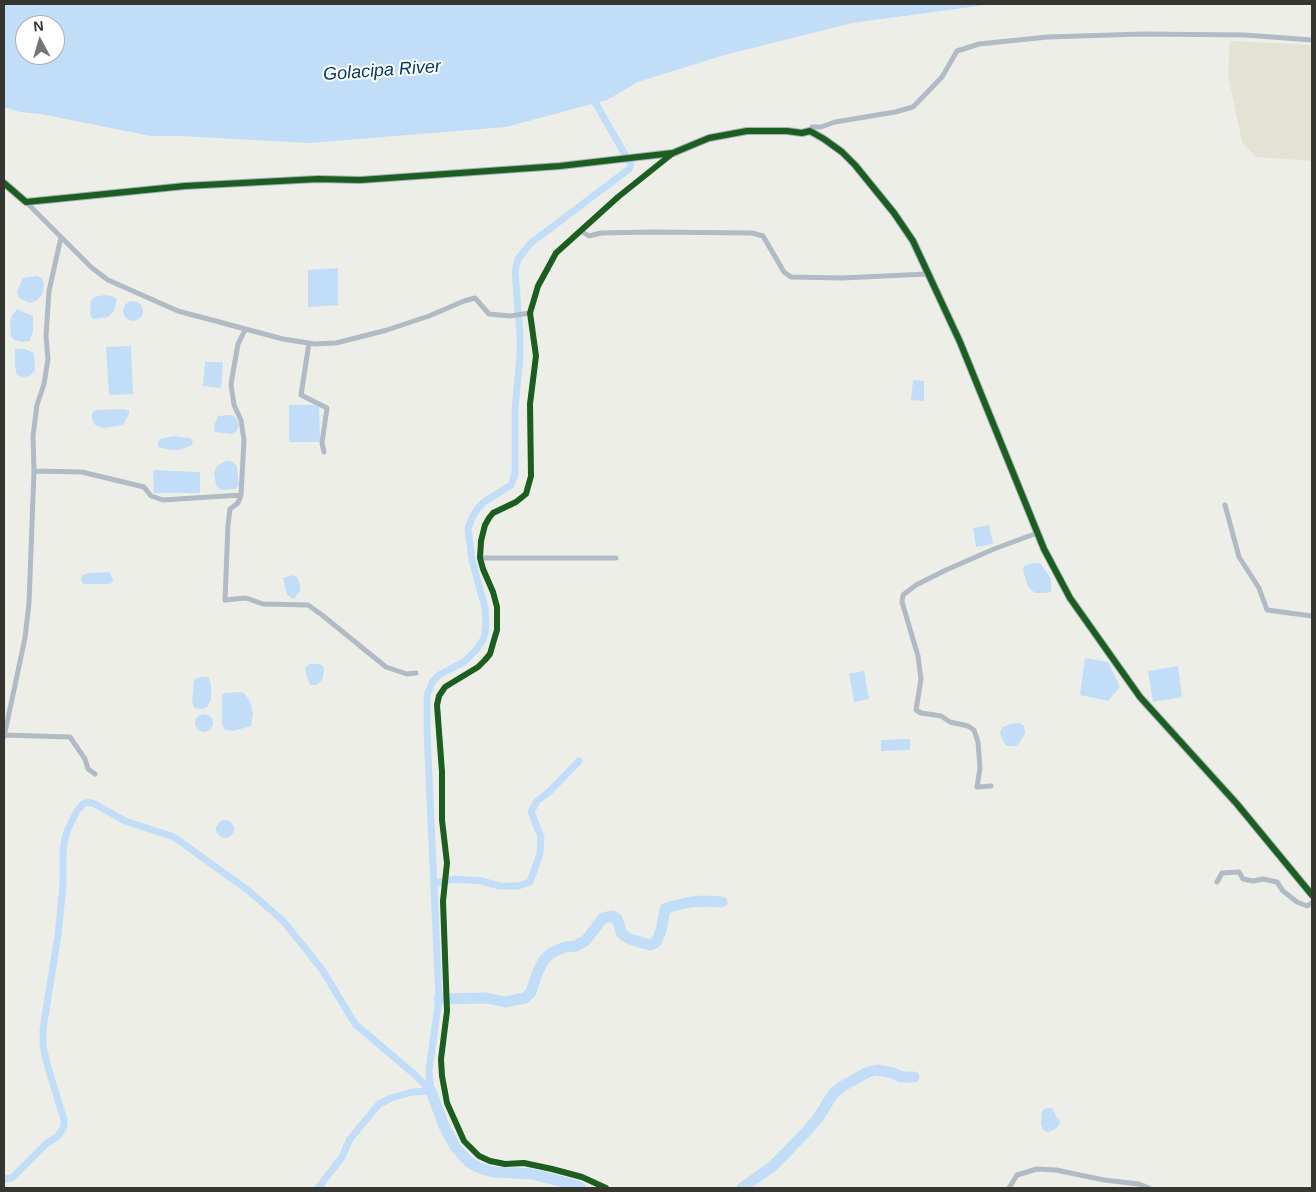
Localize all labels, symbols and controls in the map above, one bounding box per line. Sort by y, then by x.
north arrow [15,15,65,65]
text: N [33,18,44,35]
water label: Golacipa River [322,56,442,86]

